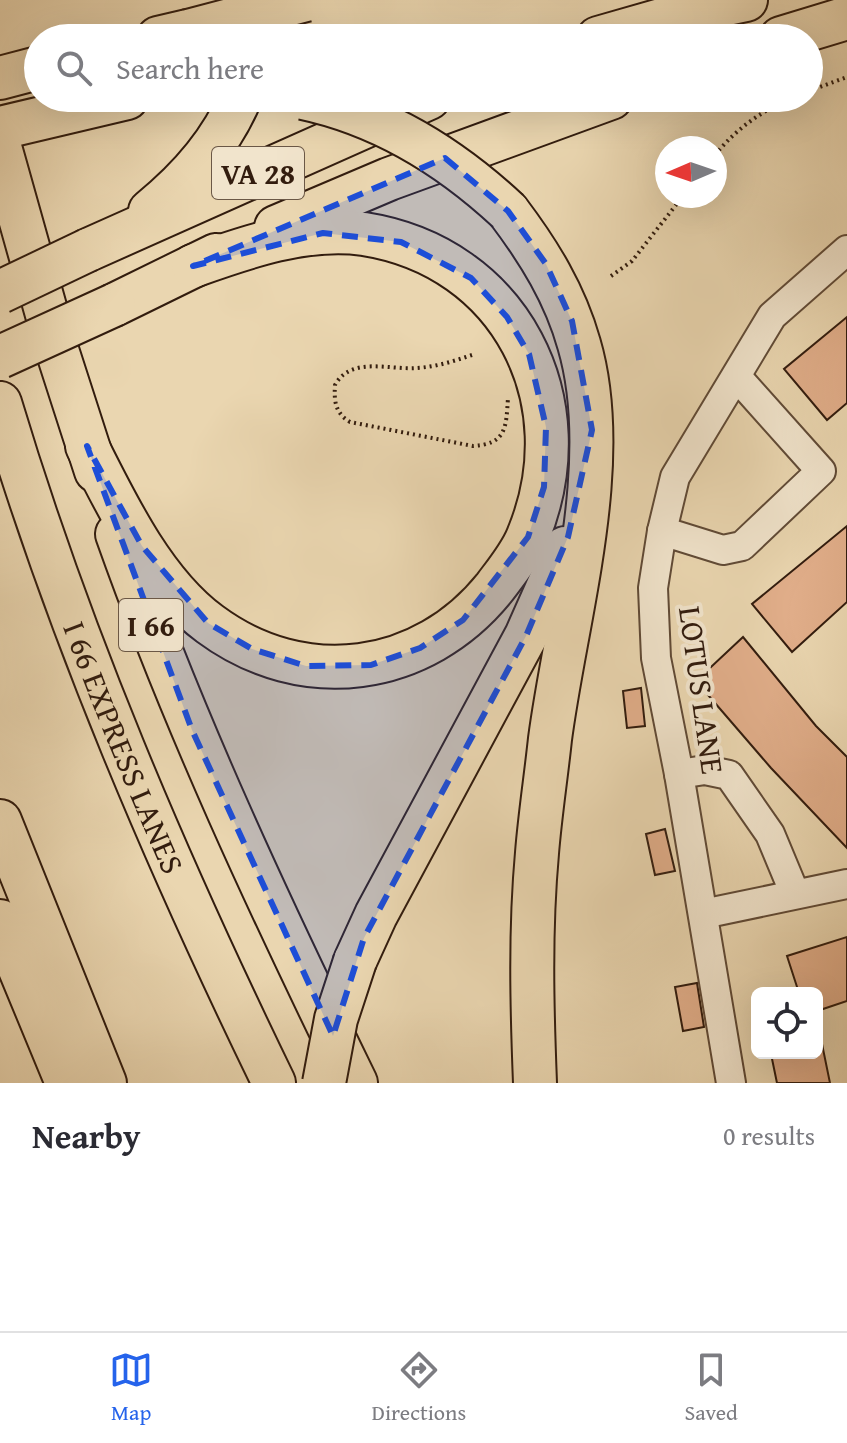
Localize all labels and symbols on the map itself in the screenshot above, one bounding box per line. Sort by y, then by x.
north arrow [655,136,727,208]
road number: VA 28 [212,147,304,199]
road number: I 66 [119,599,183,651]
street label: LOTUS LANE [667,603,737,777]
street label: I 66 EXPRESS LANES [52,614,197,881]

